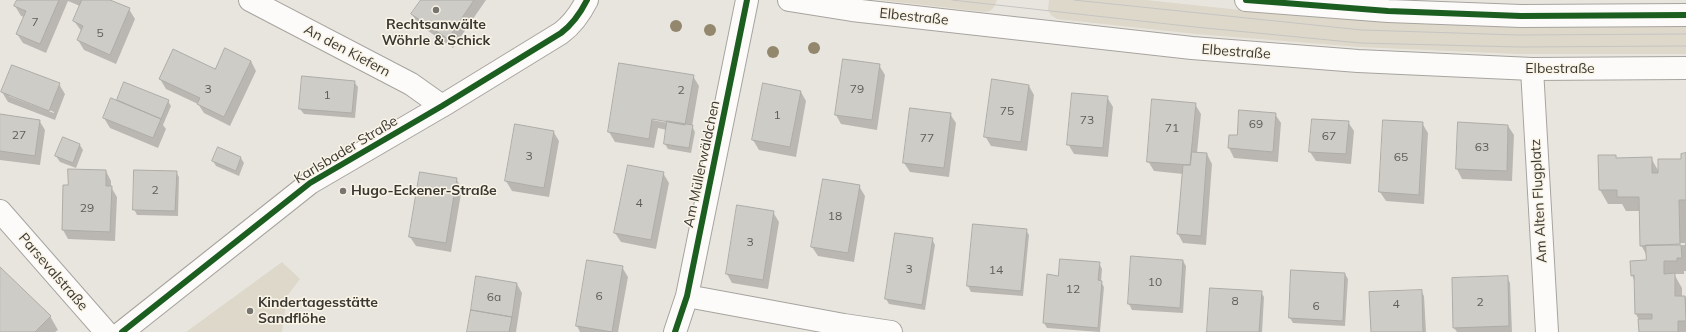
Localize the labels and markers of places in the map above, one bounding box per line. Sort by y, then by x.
marker: Rechtsanwälte Wöhrle & Schick [431,5,441,15]
place label: Rechtsanwälte Wöhrle & Schick [382,17,490,50]
place label: Hugo-Eckener-Straße [351,183,497,199]
marker: Hugo-Eckener-Straße [338,186,348,196]
place label: Kindertagesstätte Sandflöhe [258,295,378,328]
marker: Kindertagesstätte Sandflöhe [245,306,255,316]

